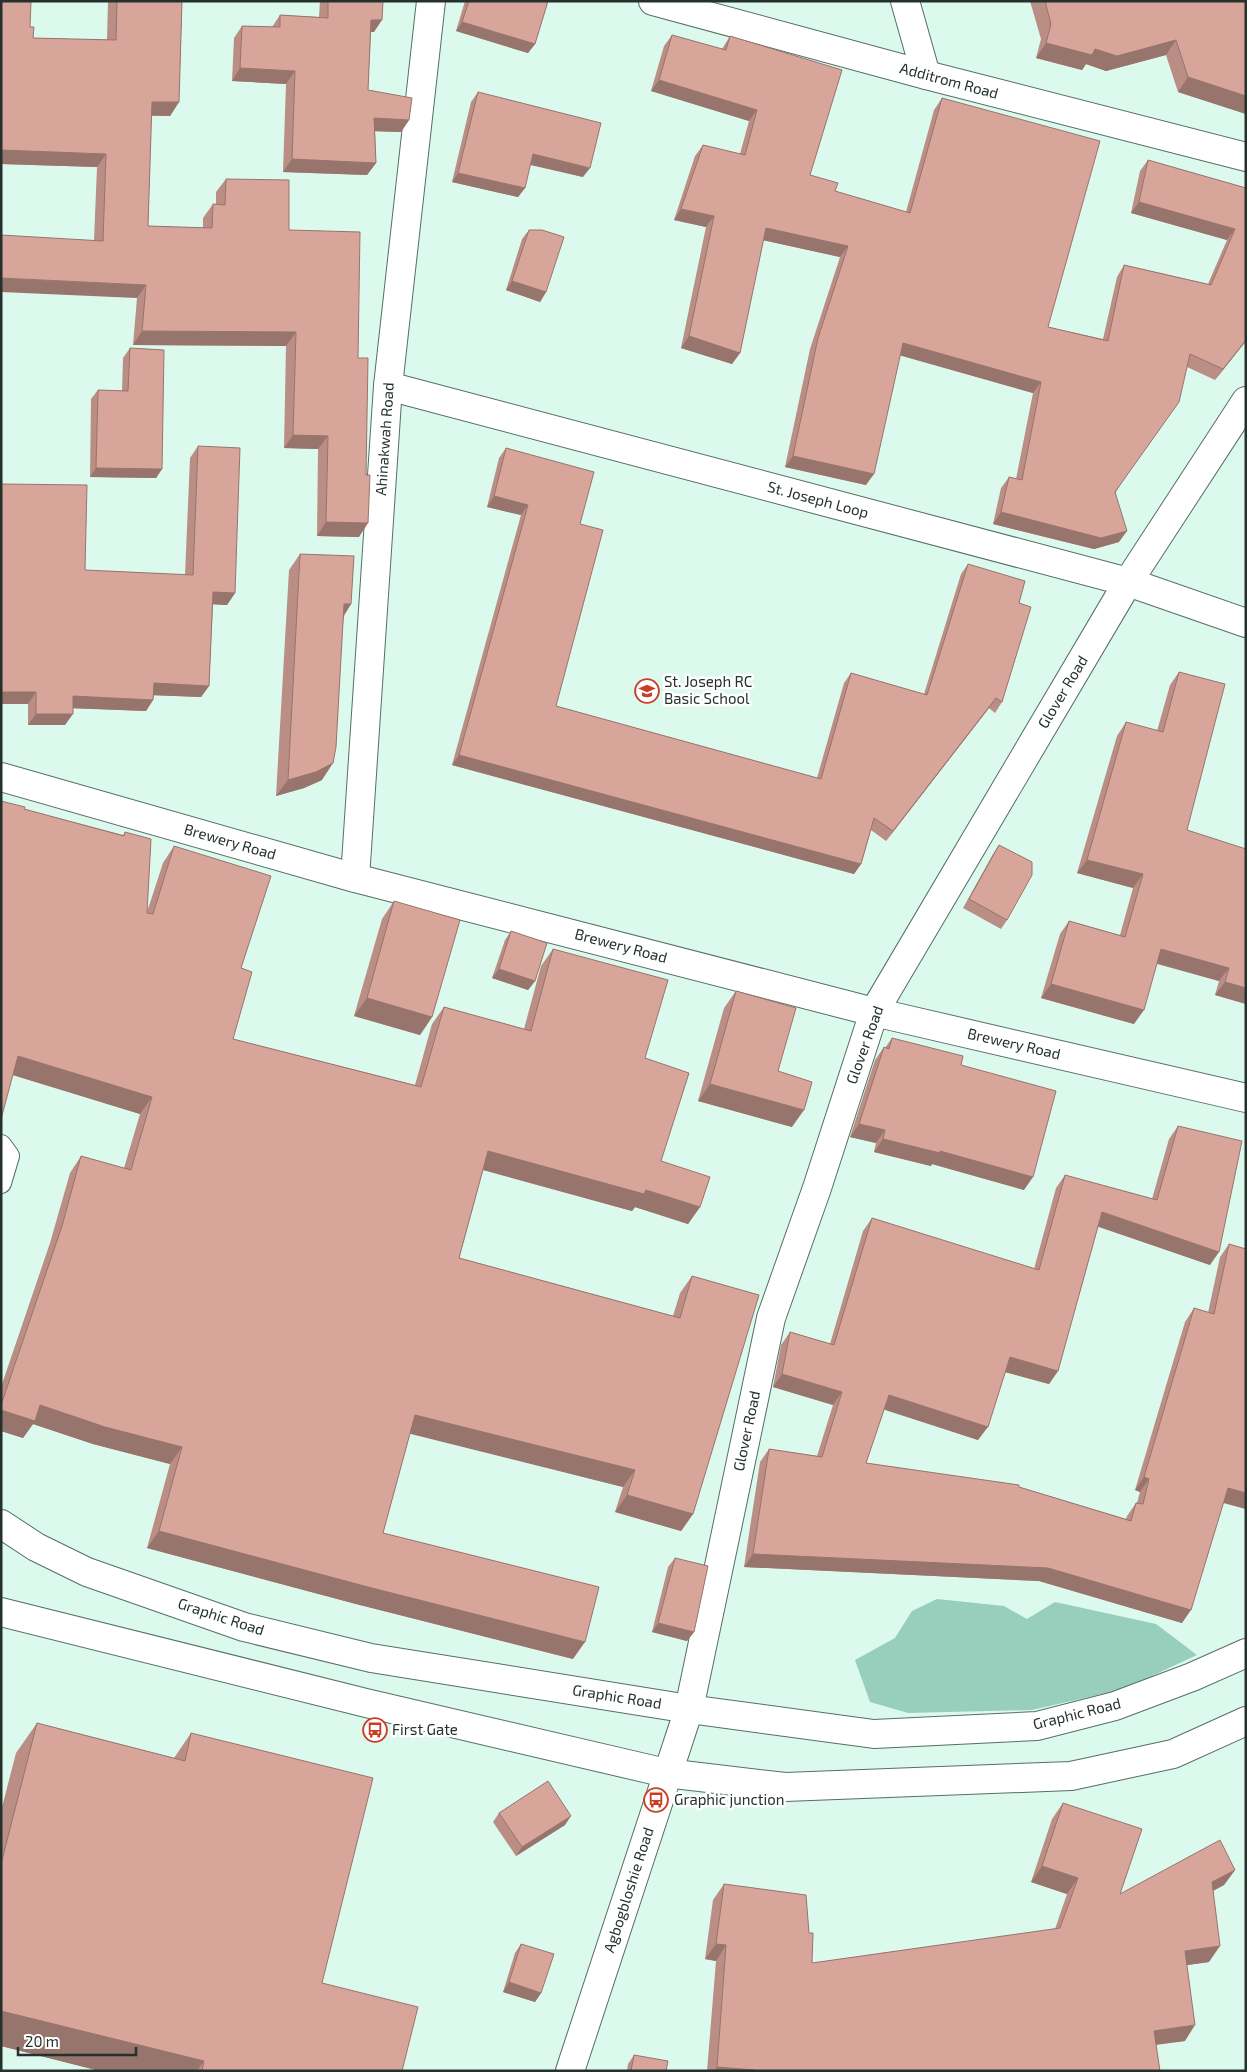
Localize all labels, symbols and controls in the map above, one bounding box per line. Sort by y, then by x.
street label: Additrom Road [898,58,1001,102]
street label: Ahinakwah Road [371,382,397,496]
street label: St. Joseph Loop [766,477,871,521]
street label: Glover Road [1033,652,1091,731]
place label: St. Joseph RC Basic School [664,672,753,707]
school or university icon: St. Joseph RC Basic School [634,678,660,704]
street label: Brewery Road [182,819,278,863]
street label: Brewery Road [573,924,669,966]
street label: Glover Road [842,1003,887,1086]
street label: Brewery Road [966,1024,1063,1062]
street label: Glover Road [729,1389,763,1473]
street label: Graphic Road [176,1594,267,1639]
street label: Graphic Road [571,1680,663,1712]
street label: Graphic Road [1031,1693,1123,1733]
bus stop icon: First Gate [362,1717,388,1743]
place label: First Gate [392,1720,458,1738]
bus stop icon: Graphic junction [643,1787,669,1813]
place label: Graphic junction [674,1790,785,1809]
street label: Agbogbloshie Road [599,1825,657,1955]
scale bar [18,2024,135,2056]
text: 20 m [25,2032,59,2050]

